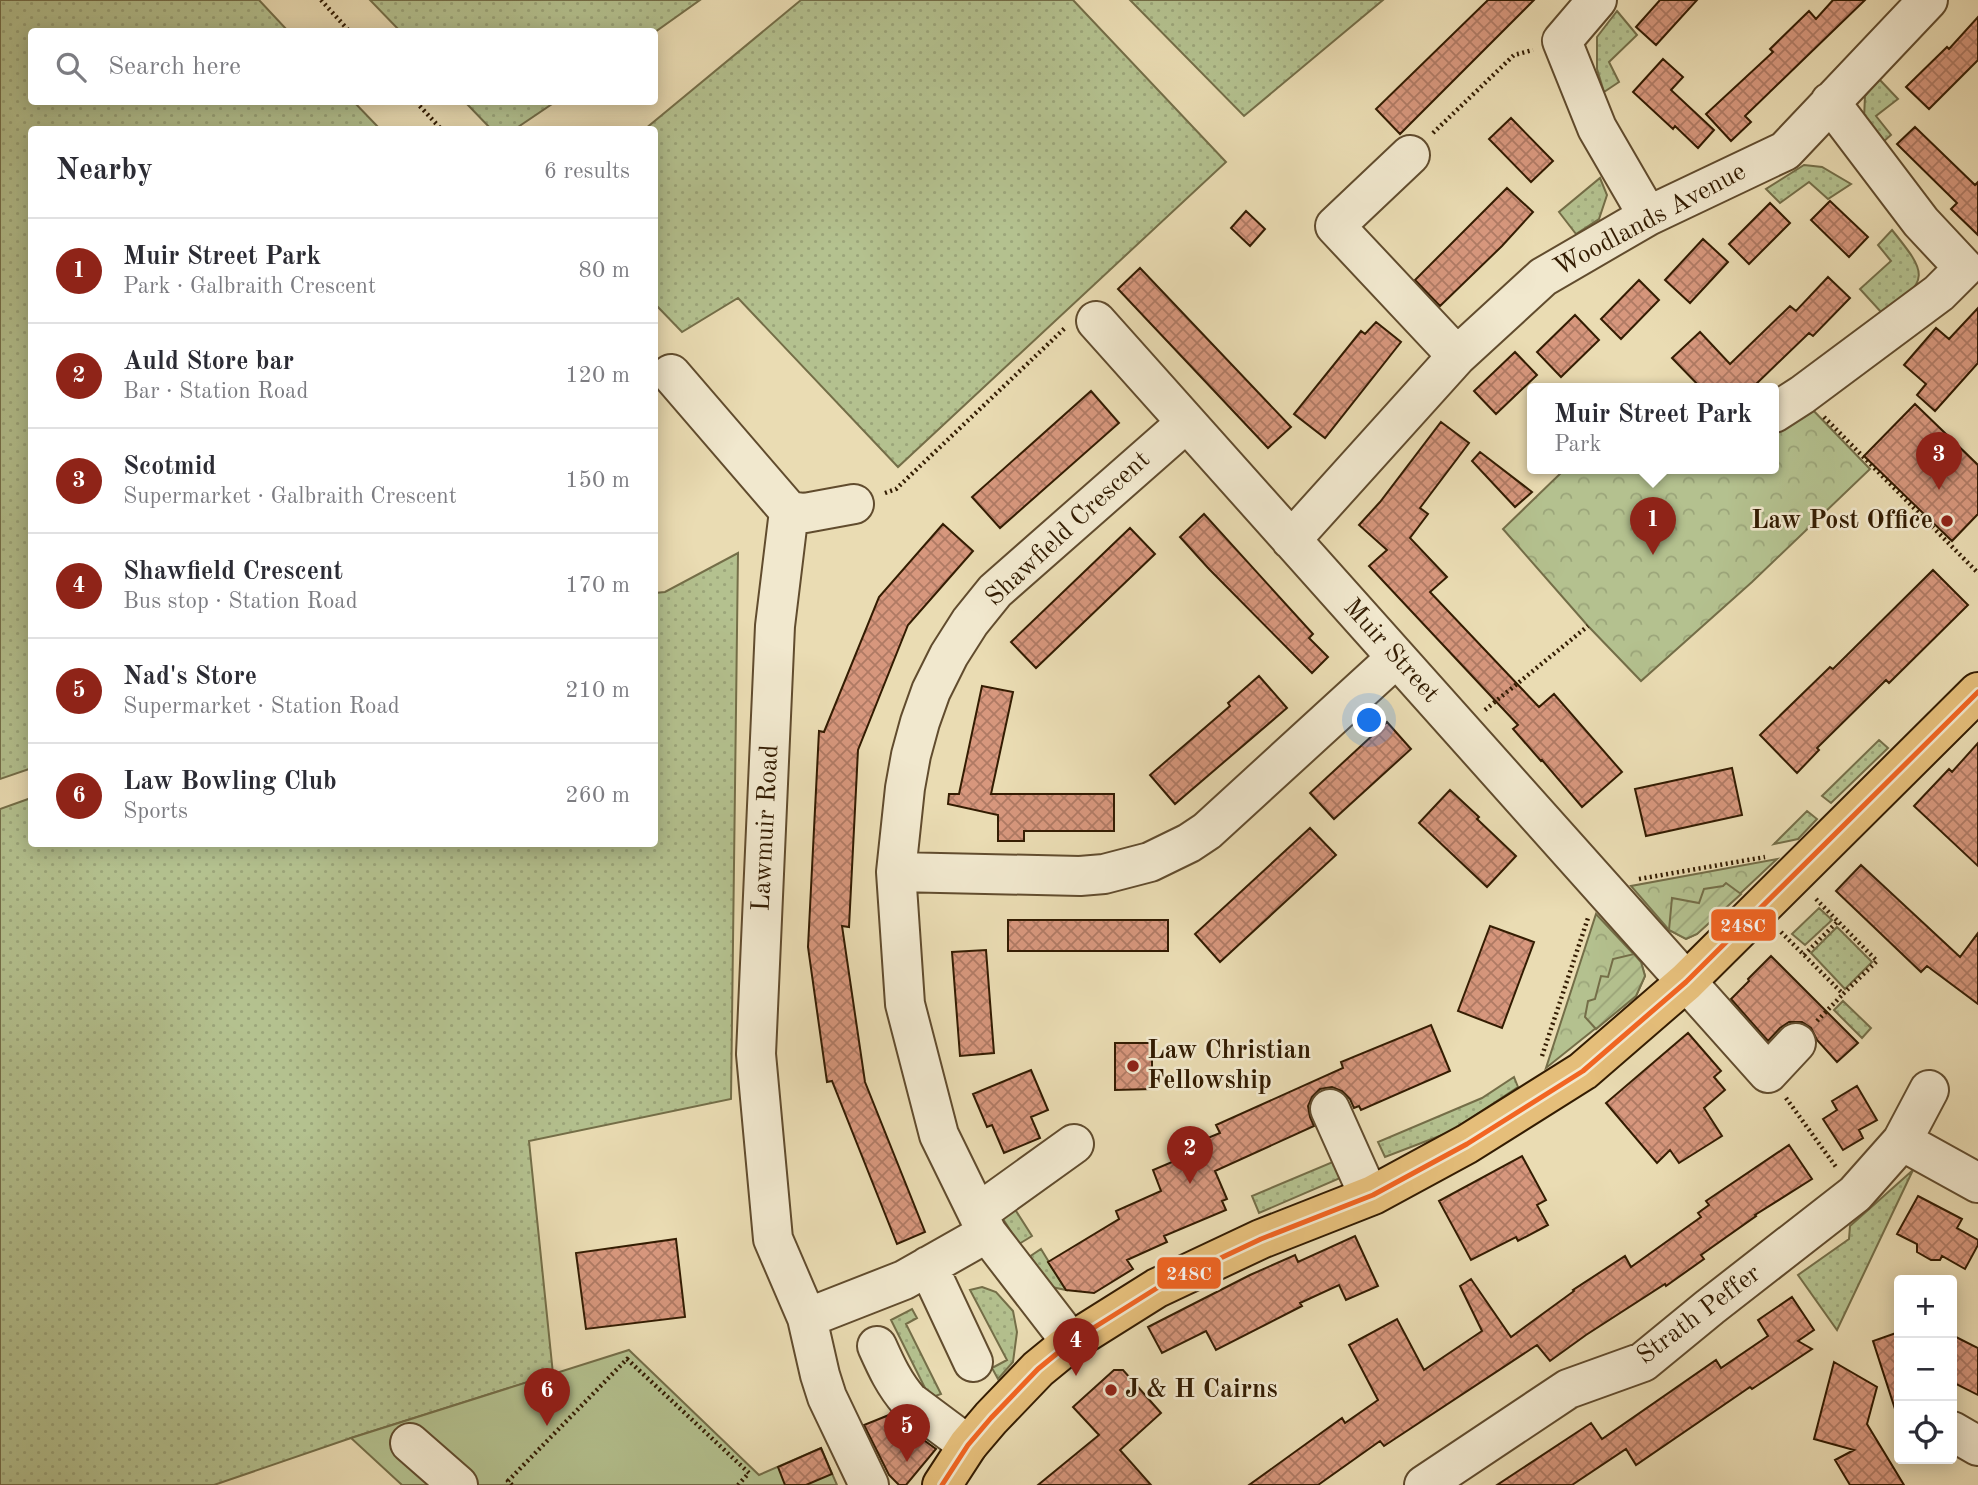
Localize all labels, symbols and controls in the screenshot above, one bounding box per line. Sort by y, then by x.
search box [28,28,658,105]
icon: search [52,48,90,86]
text: Search here [108,54,241,80]
text: Nearby [56,156,153,186]
street label: Woodlands Avenue [1550,158,1750,282]
text: 6 results [544,160,630,183]
text: Muir Street Park [123,244,321,270]
text: 1 [72,259,86,282]
text: 80 m [579,259,630,282]
text: Park · Galbraith Crescent [123,275,376,298]
text: Auld Store bar [123,349,294,375]
text: 2 [72,364,86,387]
text: 120 m [565,364,630,387]
text: Bar · Station Road [123,380,308,403]
popup [1527,383,1779,474]
text: Muir Street Park [1554,402,1752,428]
pin: 3 [1916,432,1962,490]
text: Park [1554,433,1601,456]
street label: Shawfield Crescent [981,447,1155,611]
text: Scotmid [123,454,216,480]
text: 3 [72,469,86,492]
text: 150 m [565,469,630,492]
text: Supermarket · Galbraith Crescent [123,485,457,508]
pin: 1 [1630,497,1676,555]
place label: Law Post Office [1751,508,1933,534]
marker: Law Post Office [1939,513,1955,529]
text: Shawfield Crescent [123,559,343,585]
text: 4 [72,574,86,597]
text: 170 m [565,574,630,597]
text: Bus stop · Station Road [123,590,358,613]
street label: Muir Street [1338,594,1444,708]
text: Nad's Store [123,664,257,690]
text: 5 [72,679,86,702]
text: 210 m [565,679,630,702]
text: Supermarket · Station Road [123,695,400,718]
your location [1352,703,1386,737]
street label: Lawmuir Road [749,744,783,912]
text: Law Bowling Club [123,769,337,795]
text: 6 [72,784,86,807]
text: 260 m [565,784,630,807]
text: Sports [123,800,188,823]
line badge: 248C [1710,908,1777,942]
text: 248C [1720,918,1766,937]
place label: Law Christian Fellowship [1147,1038,1311,1094]
marker: Law Christian Fellowship [1125,1058,1141,1074]
pin: 2 [1167,1126,1213,1184]
line badge: 248C [1156,1256,1222,1290]
street label: Strath Peffer [1632,1260,1766,1370]
text: 248C [1166,1266,1212,1285]
map controls [1894,1275,1957,1464]
button: + [1894,1275,1957,1338]
pin: 4 [1053,1318,1099,1376]
button: − [1894,1338,1957,1401]
pin: 6 [524,1368,570,1426]
place label: J & H Cairns [1125,1377,1278,1403]
marker: J & H Cairns [1103,1382,1119,1398]
button: locate [1894,1401,1957,1464]
pin: 5 [884,1404,930,1462]

